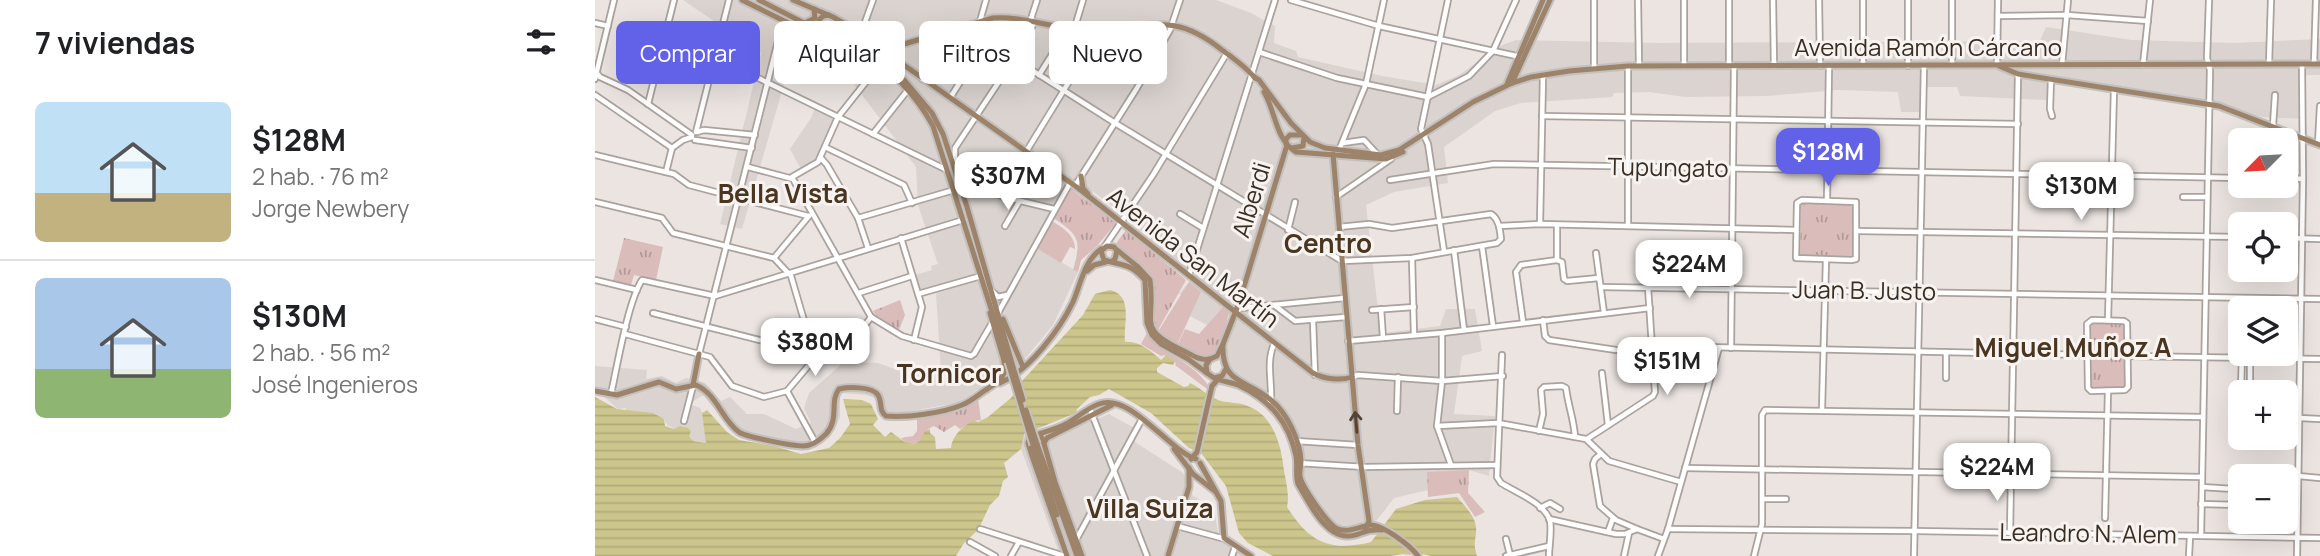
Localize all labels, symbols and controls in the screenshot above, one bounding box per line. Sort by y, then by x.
chip: Comprar [616,21,760,84]
chip: Alquilar [774,21,905,84]
chip: Filtros [919,21,1035,84]
chip: Nuevo [1049,21,1167,84]
text: 7 viviendas [35,22,195,63]
icon: filters [522,23,560,61]
street label: Avenida Ramón Cárcano [1794,30,2062,63]
text: $128M [252,119,346,160]
pin: $128M [1779,128,1877,188]
north arrow [2228,128,2298,198]
map controls [2228,128,2298,534]
icon: home [91,130,175,214]
text: $128M [1792,135,1864,167]
street label: Tupungato [1607,149,1729,184]
pin: $307M [959,152,1057,212]
street label: Alberdi [1223,158,1278,241]
text: $307M [971,159,1045,191]
text: 2 hab. · 76 m² [252,160,389,192]
pin: $130M [2032,162,2130,222]
text: $130M [2045,169,2117,201]
district label: Bella Vista [718,175,848,211]
street label: Avenida San Martín [1101,179,1287,335]
text: Jorge Newbery [252,192,409,224]
button: locate [2228,212,2298,282]
district label: Centro [1284,225,1372,261]
pin: $224M [1640,240,1738,300]
text: $224M [1651,247,1727,279]
street label: Juan B. Justo [1792,272,1936,307]
text: $130M [252,295,347,336]
button: layers [2228,296,2298,366]
icon: home [91,306,175,390]
pin: $380M [766,318,864,378]
text: $380M [777,325,853,357]
district label: Miguel Muñoz A [1975,329,2171,365]
text: 2 hab. · 56 m² [252,336,390,368]
pin: $151M [1618,338,1716,397]
text: $151M [1633,344,1701,376]
district label: Tornicor [897,355,1001,391]
text: José Ingenieros [252,368,418,400]
button: + [2228,380,2298,450]
one-way arrow [1349,411,1362,433]
pin: $224M [1948,444,2046,503]
text: $224M [1959,450,2035,482]
button: − [2228,464,2298,534]
district label: Villa Suiza [1087,490,1213,526]
street label: Leandro N. Alem [1999,514,2177,551]

